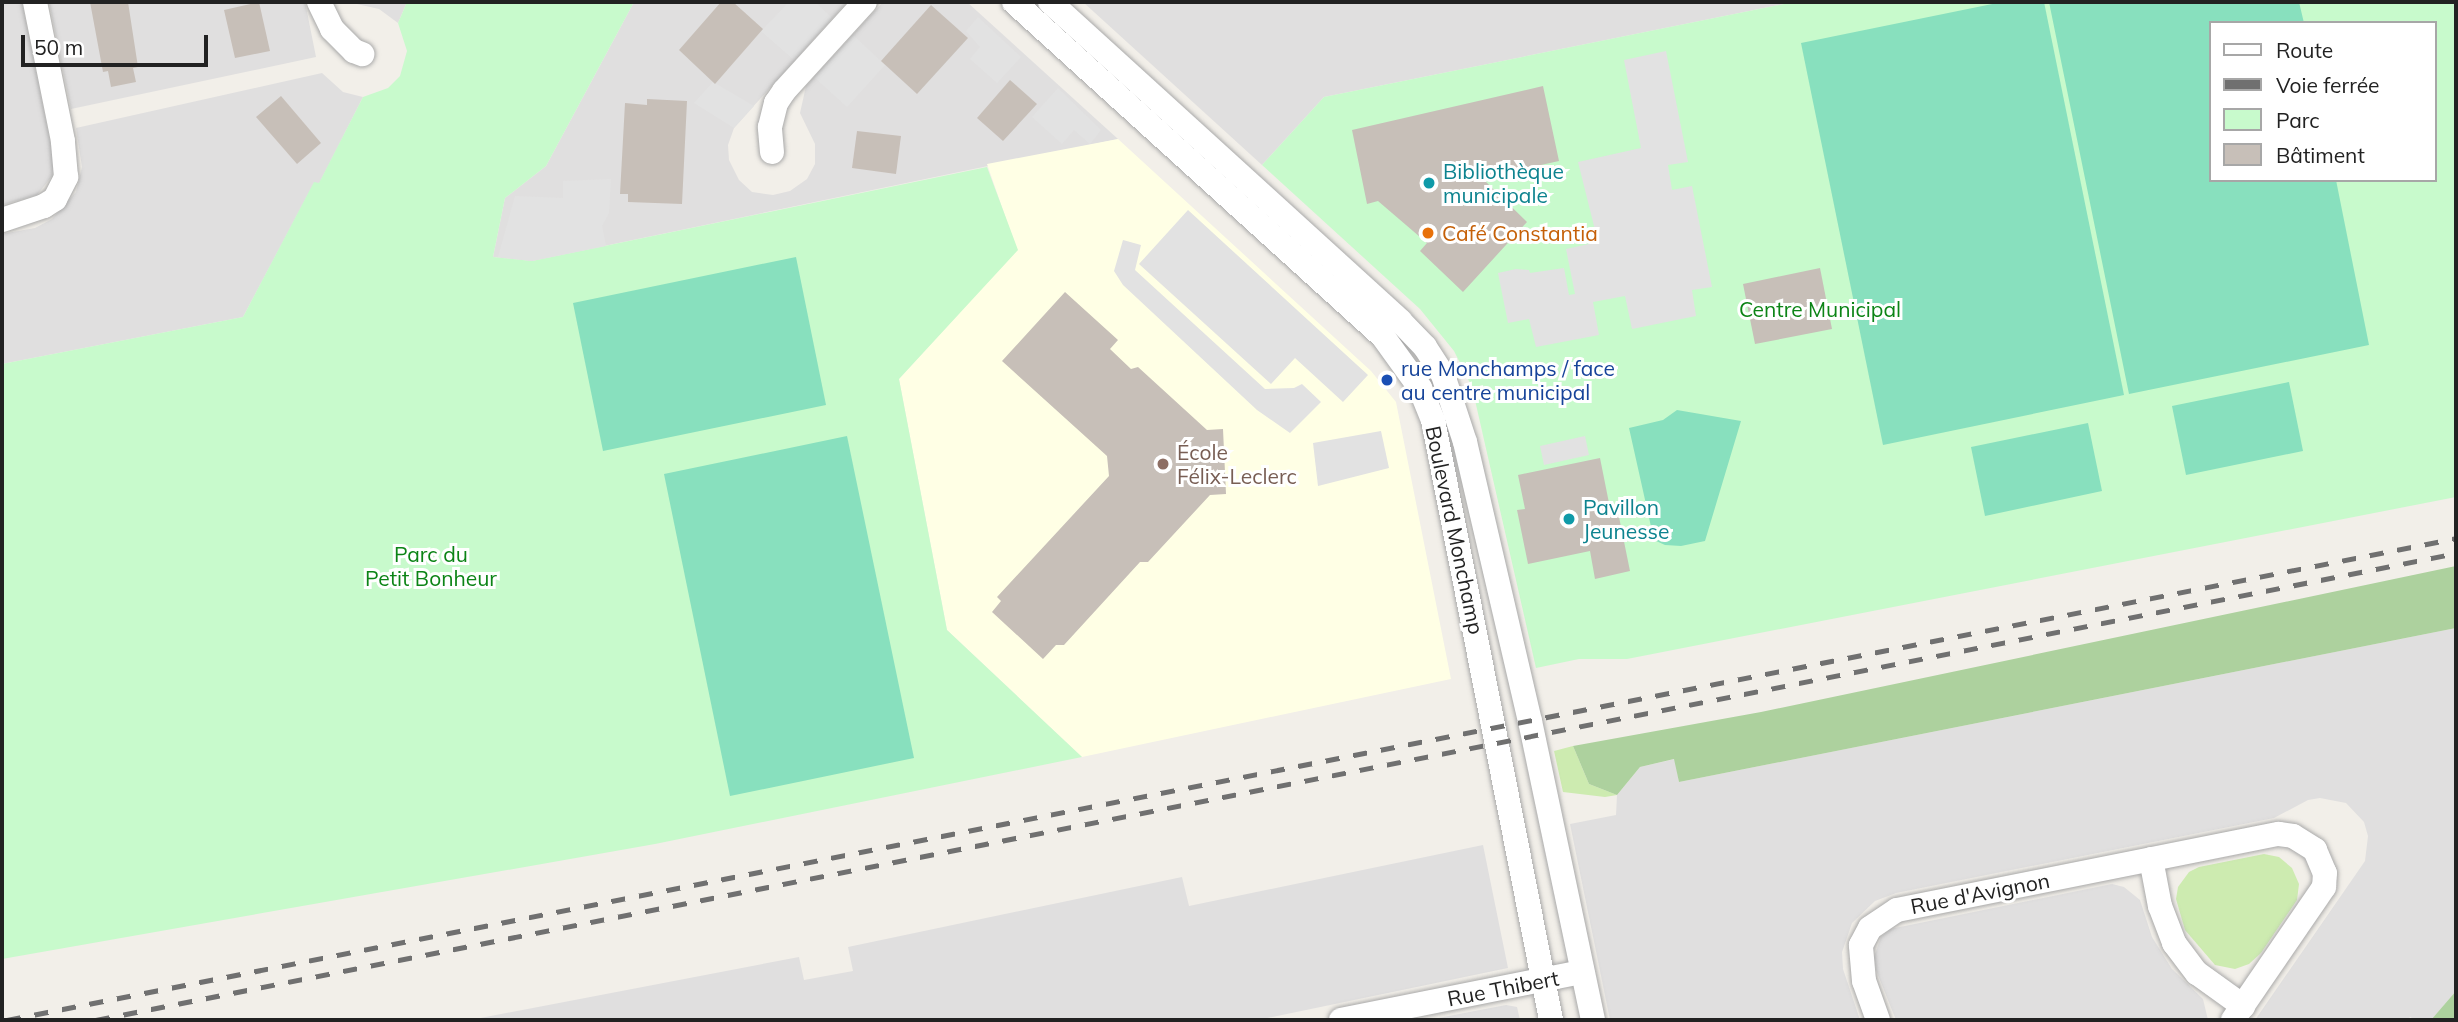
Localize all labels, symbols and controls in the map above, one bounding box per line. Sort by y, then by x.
scale bar [24,21,212,65]
legend [2210,21,2437,182]
text: 50 m [34,34,83,60]
text: Route [2276,37,2333,63]
text: Voie ferrée [2276,72,2380,98]
text: Parc [2276,107,2320,133]
text: Bâtiment [2276,142,2365,168]
place label: Bibliothèque municipale [1443,158,1564,208]
marker: Bibliothèque municipale [1421,175,1437,191]
place label: Café Constantia [1442,220,1598,246]
marker: Café Constantia [1420,225,1436,241]
park label: Centre Municipal [1739,296,1901,322]
place label: rue Monchamps / face au centre municipal [1401,355,1615,405]
marker: rue Monchamps / face au centre municipal [1379,372,1395,388]
street label: Boulevard Monchamp [1421,423,1489,637]
place label: École Félix-Leclerc [1177,439,1297,489]
marker: École Félix-Leclerc [1155,456,1171,472]
place label: Pavillon Jeunesse [1583,494,1669,544]
marker: Pavillon Jeunesse [1561,511,1577,527]
park label: Parc du Petit Bonheur [365,541,497,591]
street label: Rue d'Avignon [1908,867,2052,919]
street label: Rue Thibert [1445,965,1561,1011]

